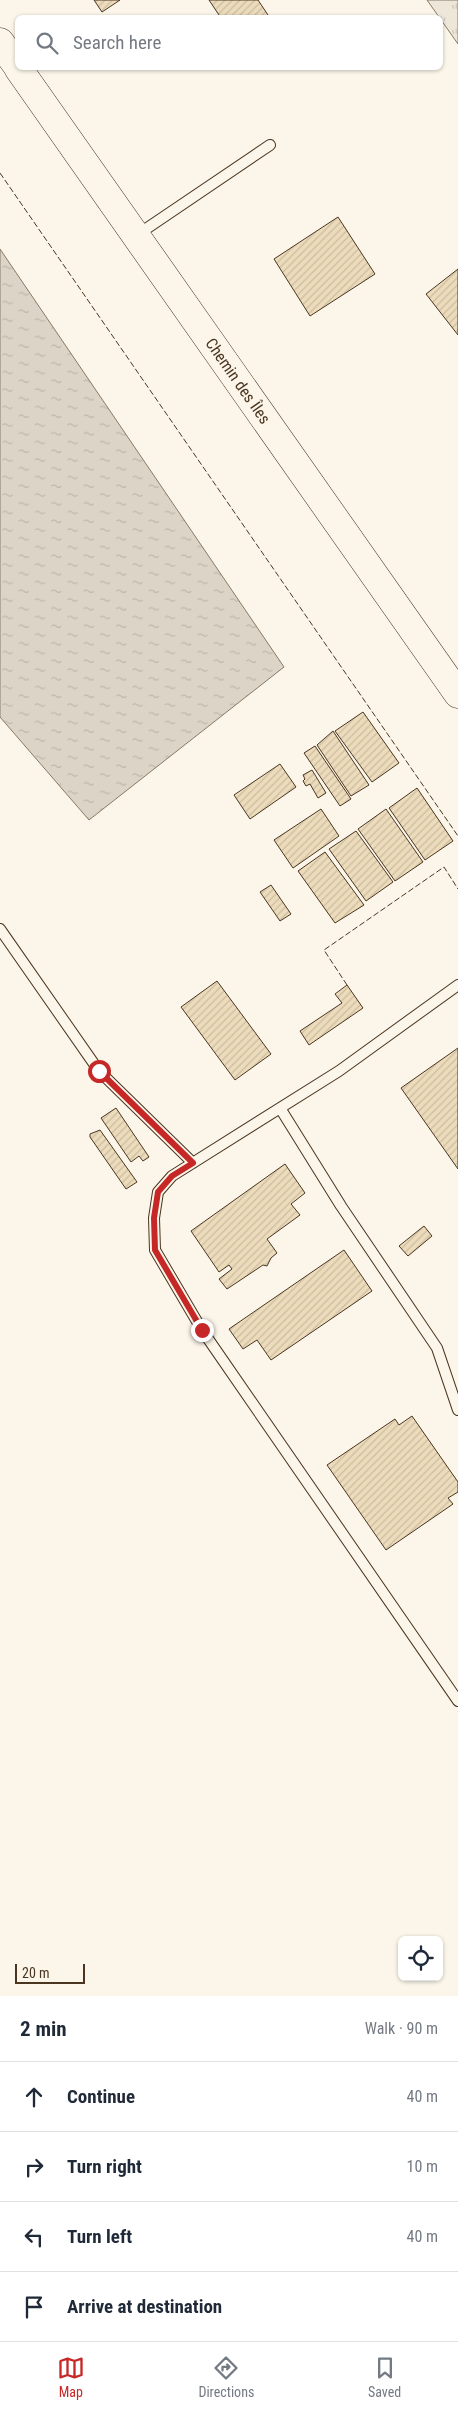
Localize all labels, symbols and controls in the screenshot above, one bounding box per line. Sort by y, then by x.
search box [15,15,443,70]
icon: search [33,29,61,57]
text: Search here [73,31,161,54]
street label: Chemin des Îles [201,334,275,428]
route start [88,1060,111,1083]
route end [191,1319,214,1342]
map controls [398,1936,443,1981]
button: locate [398,1936,443,1981]
scale bar [15,1961,85,1984]
text: 20 m [22,1965,50,1981]
text: 2 min [20,2017,67,2041]
text: Walk · 90 m [365,2019,438,2038]
icon: ahead [20,2083,48,2111]
text: Continue [67,2085,135,2108]
text: 40 m [406,2087,438,2106]
icon: right [20,2153,48,2181]
text: Turn right [67,2155,142,2178]
text: 10 m [406,2157,438,2176]
icon: left [20,2223,48,2251]
text: Turn left [67,2225,132,2248]
text: 40 m [406,2227,438,2246]
icon: arrive [20,2293,48,2321]
text: Arrive at destination [67,2295,222,2318]
tab: Map [57,2354,85,2400]
tab: Directions [198,2354,254,2400]
tab: Saved [368,2354,401,2400]

